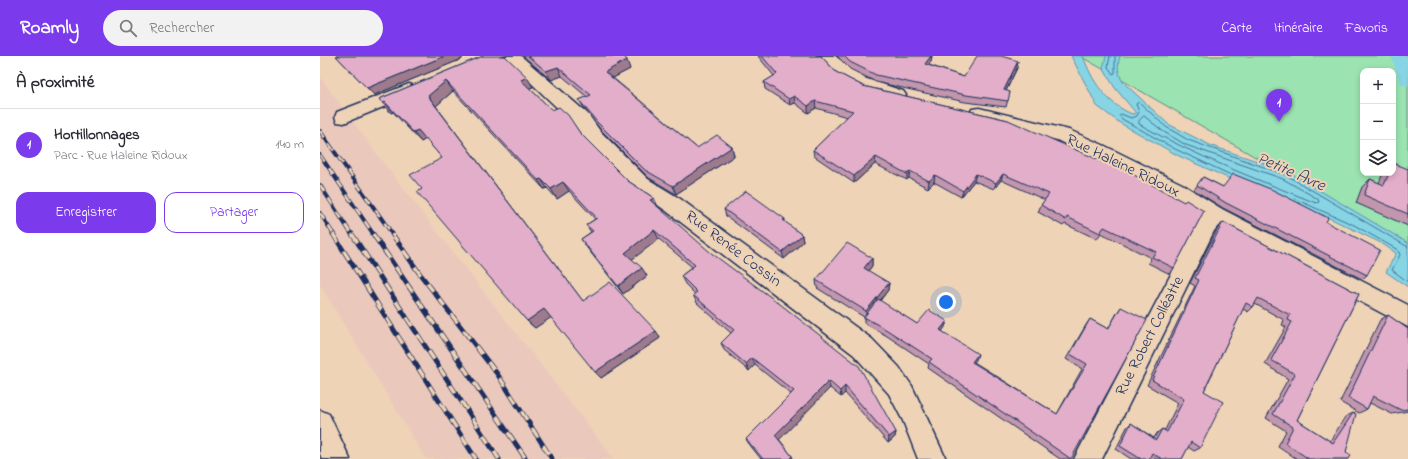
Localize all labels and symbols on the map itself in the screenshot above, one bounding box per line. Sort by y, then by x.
pin: 1 [1266,89,1292,122]
street label: Rue Haleine Ridoux [1062,128,1184,204]
water label: Petite Avre [1253,146,1331,199]
street label: Rue Renée Cossin [680,205,786,293]
street label: Rue Robert Colléatte [1109,271,1191,400]
your location [936,292,956,312]

